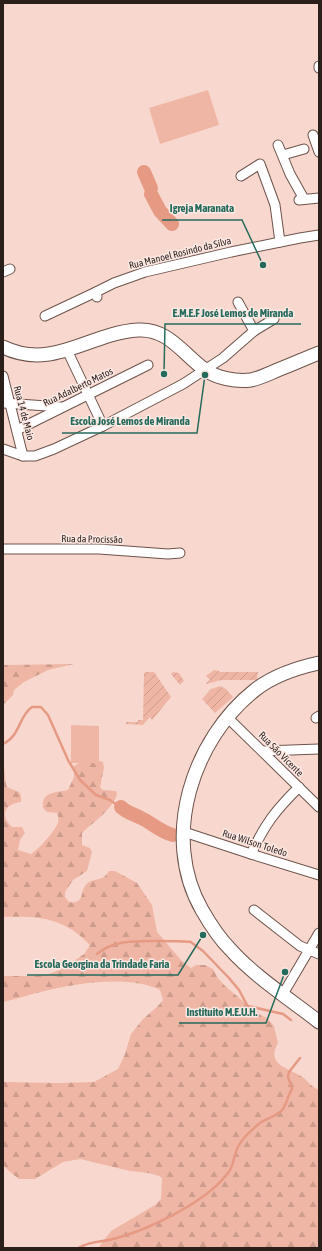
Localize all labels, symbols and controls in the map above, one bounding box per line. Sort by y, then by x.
callout: Igreja Maranata [162,197,242,220]
text: Igreja Maranata [170,202,234,214]
street label: Rua Manoel Rosindo da Silva [128,235,233,271]
callout: E.M.E.F José Lemos de Miranda [165,301,301,324]
text: E.M.E.F José Lemos de Miranda [173,307,293,319]
street label: Rua Adalberto Matos [41,365,115,409]
street label: Rua 14 de Maio [11,385,37,442]
callout: Escola José Lemos de Miranda [62,410,197,433]
text: Escola José Lemos de Miranda [70,415,190,427]
street label: Rua da Procissão [61,533,123,545]
street label: Rua São Vicente [256,729,306,779]
street label: Rua Wilson Toledo [221,827,289,859]
callout: Escola Georgina da Trindade Faria [27,952,178,975]
text: Escola Georgina da Trindade Faria [35,958,169,970]
callout: Instituito M.E.U.H. [179,1000,266,1023]
text: Instituito M.E.U.H. [186,1006,258,1018]

